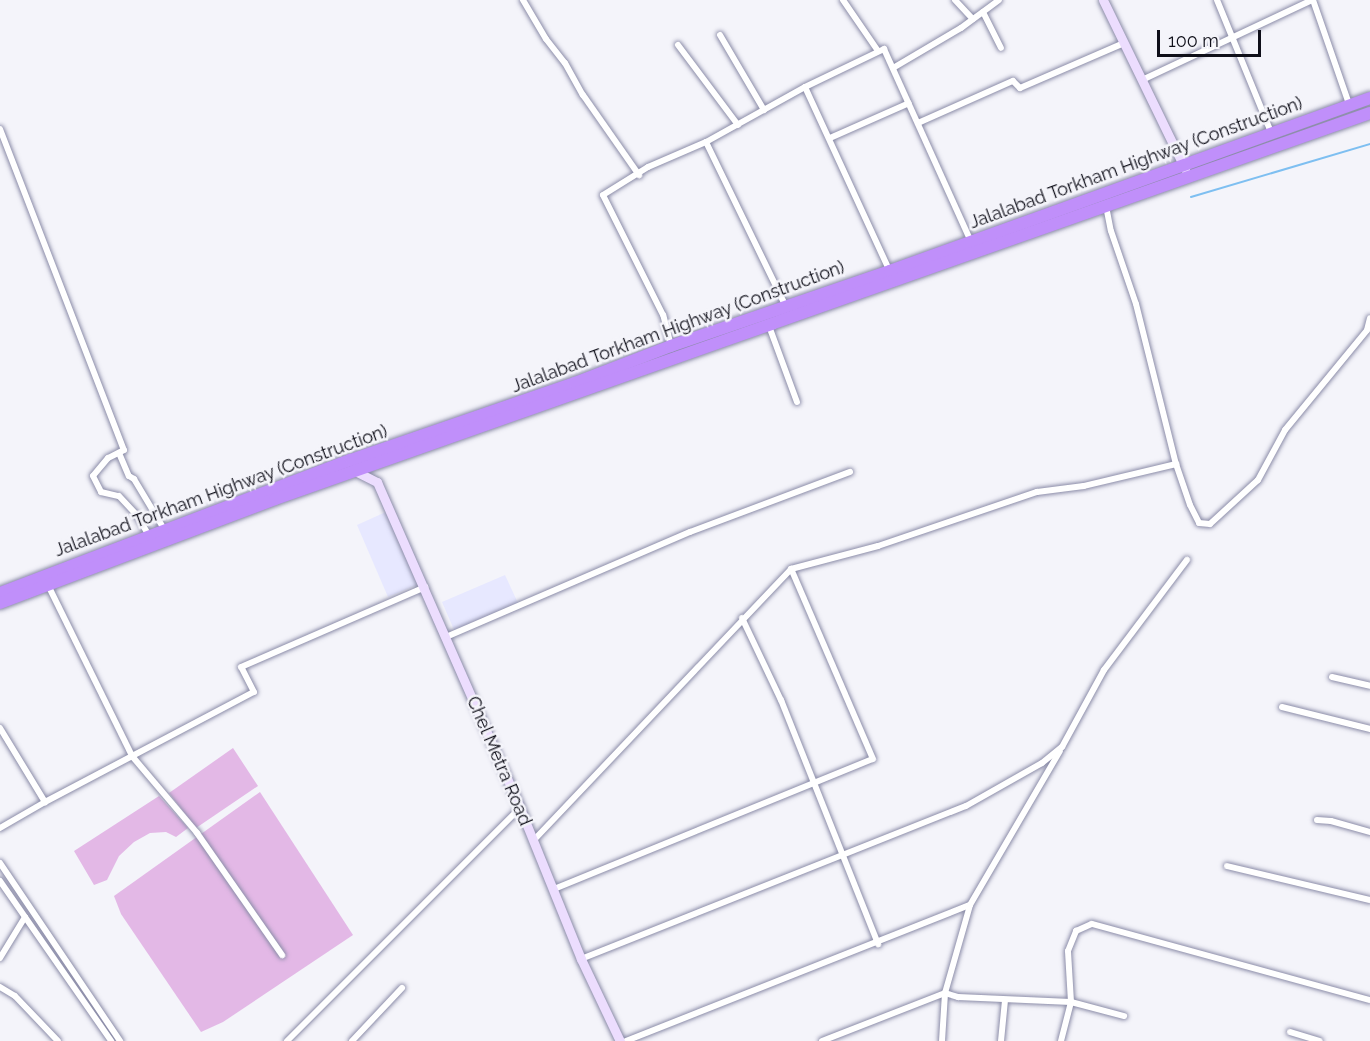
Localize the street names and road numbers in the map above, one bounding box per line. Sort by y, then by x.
street label: Jalalabad Torkham Highway (Construction) [966,92,1306,234]
street label: Jalalabad Torkham Highway (Construction) [508,256,848,398]
street label: Jalalabad Torkham Highway (Construction) [51,420,391,562]
street label: Chel Metra Road [462,693,536,829]

